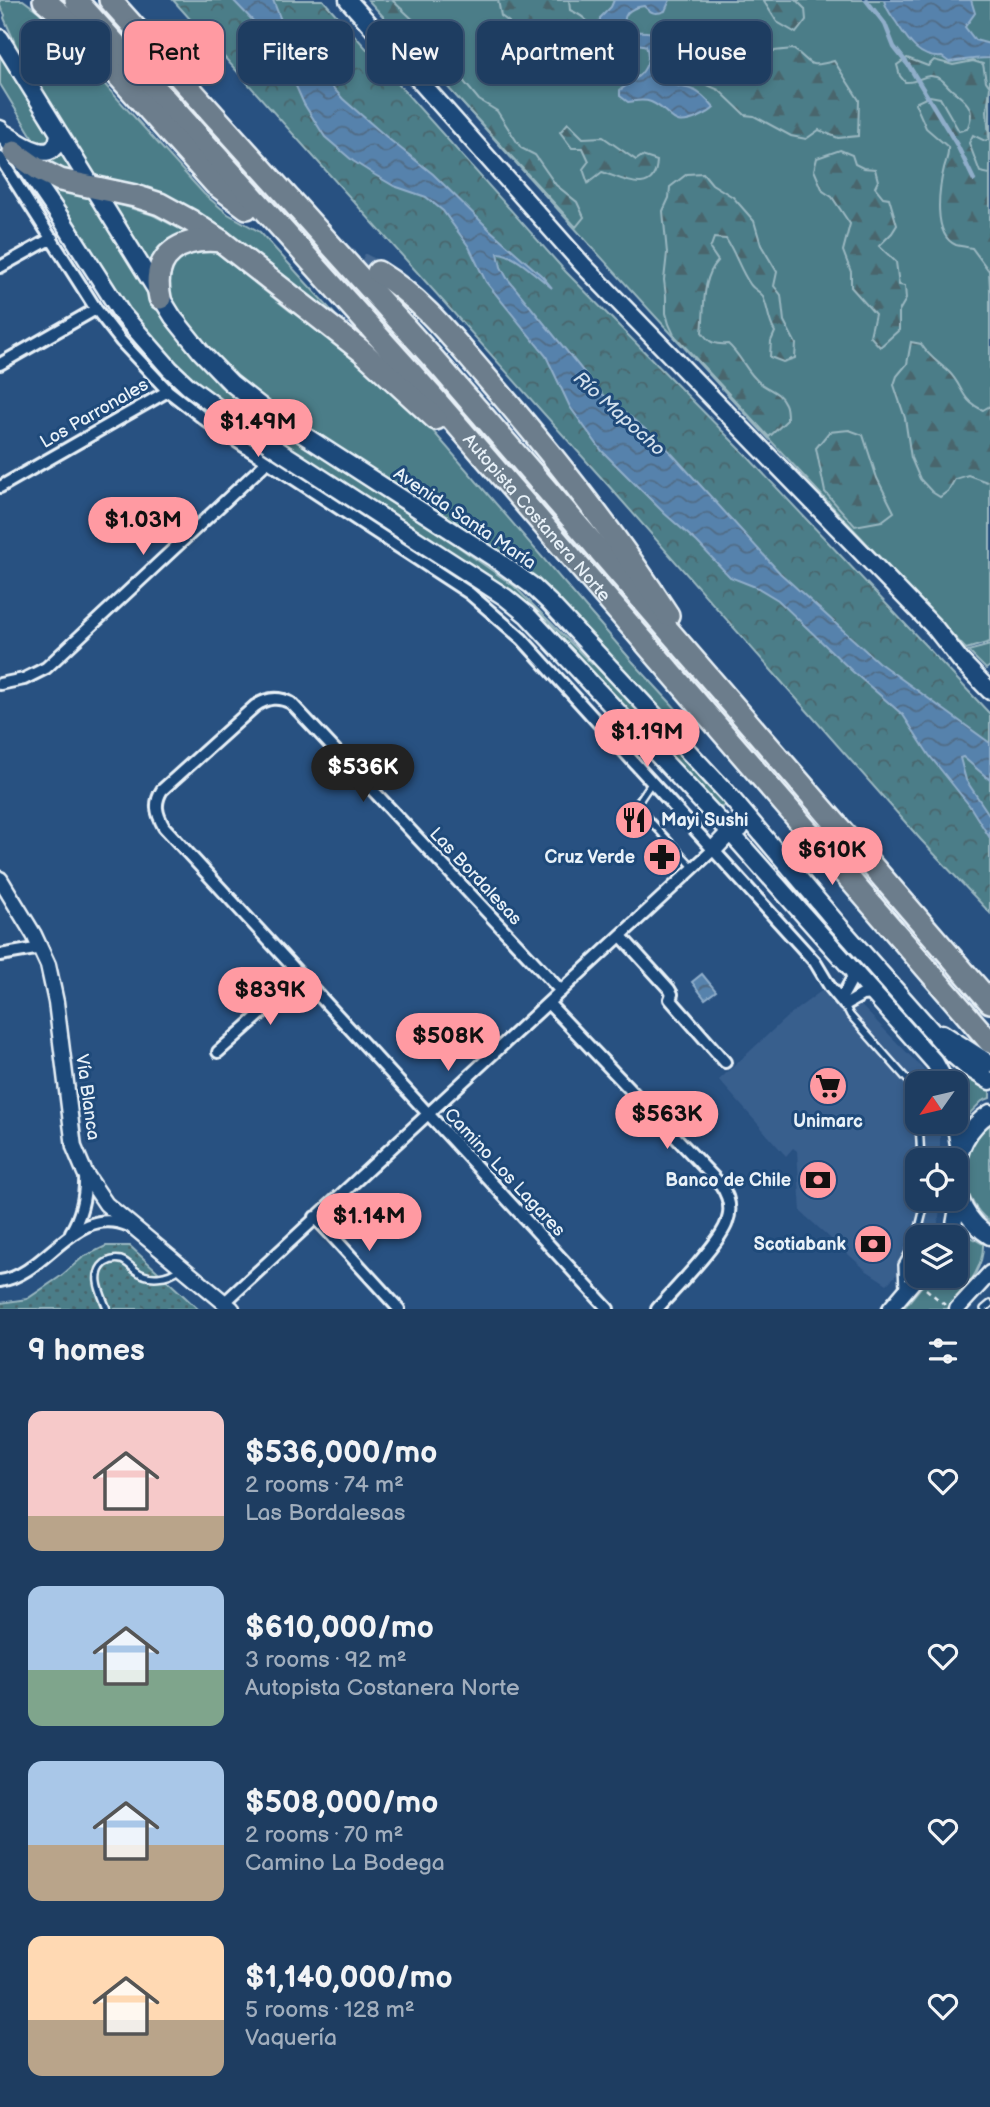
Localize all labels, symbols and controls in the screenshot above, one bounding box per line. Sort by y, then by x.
chip: Buy [21,21,110,84]
chip: Rent [124,21,224,84]
chip: Filters [238,21,353,84]
chip: New [367,21,463,84]
chip: Apartment [477,21,638,84]
chip: House [652,21,771,84]
water label: Río Mapocho [568,367,670,461]
street label: Los Parronales [36,374,152,453]
pin: $1.49M [201,400,315,459]
text: $1.49M [220,408,296,436]
street label: Autopista Costanera Norte [458,429,615,606]
street label: Avenida Santa María [390,463,540,574]
pin: $1.03M [86,498,200,557]
text: $1.03M [104,506,182,534]
pin: $1.19M [590,710,704,769]
text: $1.19M [611,718,683,746]
pin: $536K [314,744,412,804]
text: $536K [327,753,399,781]
restaurant icon: Mayi Sushi [613,799,655,841]
place label: Mayi Sushi [661,810,748,831]
street label: Las Bordalesas [425,823,526,929]
pin: $610K [783,828,881,887]
pharmacy icon: Cruz Verde [641,836,683,878]
text: $610K [798,836,866,864]
place label: Cruz Verde [545,847,635,868]
pin: $839K [221,968,319,1027]
text: $839K [234,976,306,1004]
pin: $508K [399,1014,497,1073]
text: $508K [412,1022,484,1050]
street label: Vía Blanca [71,1053,104,1141]
supermarket icon: Unimarc [807,1065,849,1107]
north arrow [905,1071,968,1134]
map controls [905,1071,968,1288]
pin: $563K [618,1092,716,1151]
text: $563K [631,1100,703,1128]
street label: Camino Los Lagares [440,1104,569,1241]
place label: Unimarc [793,1111,863,1132]
button: locate [905,1148,968,1211]
bank icon: Banco de Chile [797,1159,839,1201]
place label: Banco de Chile [665,1170,791,1191]
pin: $1.14M [312,1194,426,1253]
text: $1.14M [333,1202,405,1230]
bank icon: Scotiabank [852,1223,894,1265]
button: layers [905,1225,968,1288]
place label: Scotiabank [754,1234,847,1255]
icon: filters [924,1332,962,1370]
text: 9 homes [28,1333,145,1369]
text: $536,000/mo [245,1435,437,1471]
icon: home [84,1439,168,1523]
icon: heart [924,1462,962,1500]
text: 2 rooms · 74 m² [245,1471,404,1499]
text: Las Bordalesas [245,1499,405,1527]
text: $610,000/mo [245,1610,434,1646]
icon: home [84,1614,168,1698]
icon: heart [924,1637,962,1675]
text: 3 rooms · 92 m² [245,1646,407,1674]
text: Autopista Costanera Norte [245,1674,520,1702]
text: $508,000/mo [245,1785,438,1821]
icon: home [84,1789,168,1873]
icon: heart [924,1812,962,1850]
text: 2 rooms · 70 m² [245,1821,404,1849]
text: Camino La Bodega [245,1849,445,1877]
text: $1,140,000/mo [245,1960,453,1996]
icon: home [84,1964,168,2048]
icon: heart [924,1987,962,2025]
text: 5 rooms · 128 m² [245,1996,415,2024]
text: Vaquería [245,2024,337,2052]

